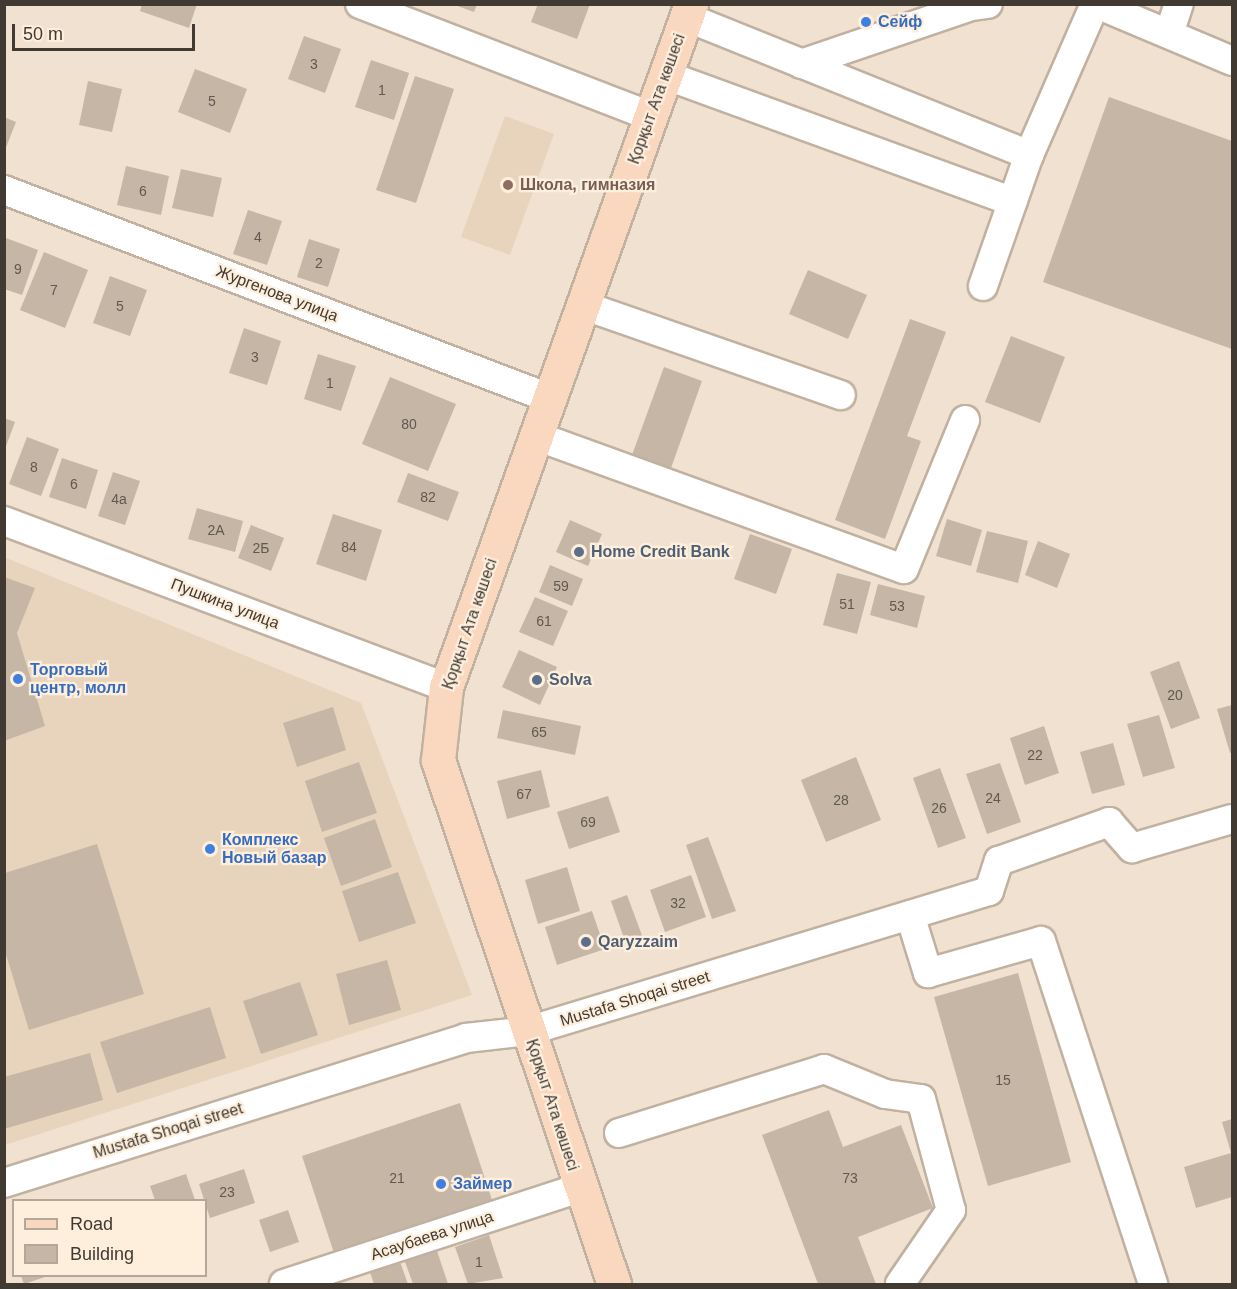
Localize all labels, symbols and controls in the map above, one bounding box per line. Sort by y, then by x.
scale bar [15,12,198,50]
place label: Сейф [878,12,922,32]
marker: Сейф [859,15,873,29]
text: 50 m [23,24,63,44]
street label: Қорқыт Ата көшесі [624,31,690,167]
house number: 3 [310,56,318,72]
house number: 1 [378,82,386,98]
house number: 5 [208,93,216,109]
place label: Школа, гимназия [520,175,655,195]
marker: Школа, гимназия [501,178,515,192]
house number: 6 [139,183,147,199]
house number: 4 [254,229,262,245]
house number: 2 [315,255,323,271]
house number: 9 [14,261,22,277]
street label: Жургенова улица [213,262,341,326]
house number: 7 [50,282,58,298]
house number: 5 [116,298,124,314]
house number: 3 [251,349,259,365]
house number: 1 [326,375,334,391]
house number: 80 [401,416,417,432]
house number: 8 [30,459,38,475]
house number: 6 [70,476,78,492]
house number: 82 [420,489,436,505]
house number: 4а [111,491,127,507]
house number: 2А [207,522,225,538]
house number: 84 [341,539,357,555]
house number: 2Б [253,540,269,556]
place label: Home Credit Bank [591,542,730,562]
marker: Home Credit Bank [572,545,586,559]
street label: Қорқыт Ата көшесі [439,556,501,692]
street label: Пушкина улица [168,575,282,633]
house number: 59 [553,578,569,594]
house number: 51 [839,596,855,612]
house number: 53 [889,598,905,614]
house number: 61 [536,613,552,629]
place label: Торговый центр, молл [30,660,126,698]
place label: Solva [549,670,592,690]
marker: Торговый центр, молл [11,672,25,686]
marker: Solva [530,673,544,687]
house number: 20 [1167,687,1183,703]
house number: 65 [531,724,547,740]
house number: 22 [1027,747,1043,763]
house number: 67 [516,786,532,802]
house number: 24 [985,790,1001,806]
house number: 28 [833,792,849,808]
house number: 26 [931,800,947,816]
house number: 69 [580,814,596,830]
place label: Комплекс Новый базар [222,830,326,868]
marker: Комплекс Новый базар [203,842,217,856]
house number: 32 [670,895,686,911]
place label: Qaryzzaim [598,932,678,952]
marker: Qaryzzaim [579,935,593,949]
street label: Mustafa Shoqai street [558,967,712,1031]
street label: Қорқыт Ата көшесі [522,1037,582,1173]
house number: 15 [995,1072,1011,1088]
street label: Mustafa Shoqai street [91,1099,245,1163]
house number: 21 [389,1170,405,1186]
house number: 73 [842,1170,858,1186]
place label: Займер [453,1174,512,1194]
marker: Займер [434,1177,448,1191]
house number: 23 [219,1184,235,1200]
legend [12,1199,207,1277]
street label: Асаубаева улица [368,1207,496,1265]
text: Road [70,1214,113,1234]
text: Building [70,1244,134,1264]
house number: 1 [475,1254,483,1270]

